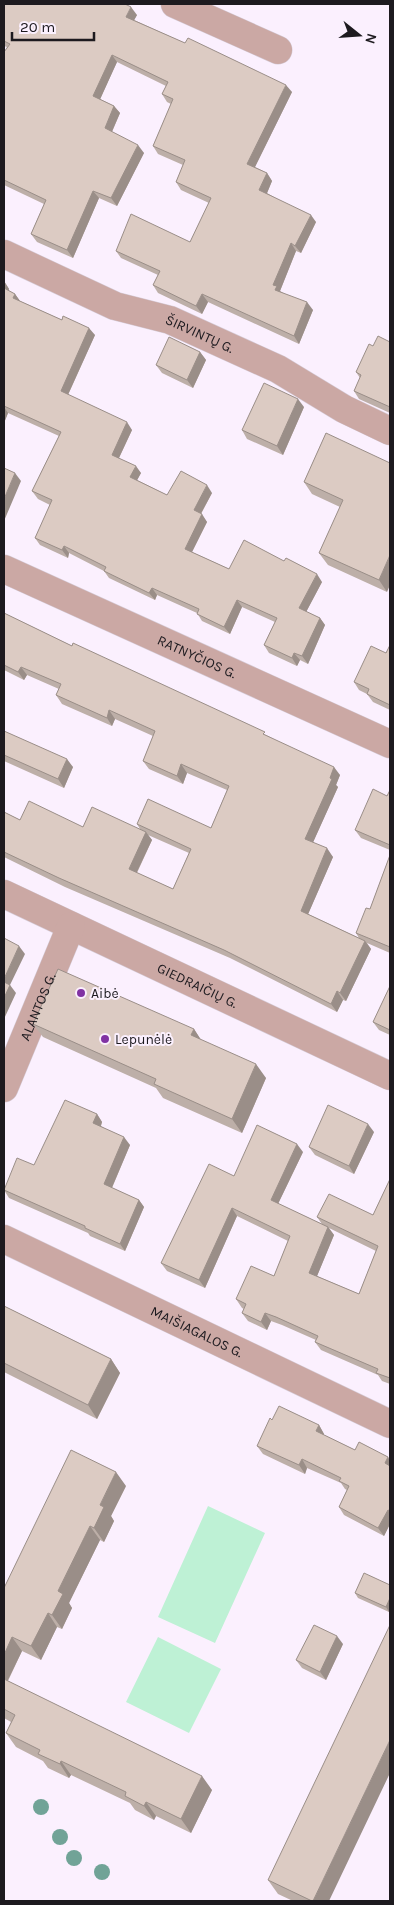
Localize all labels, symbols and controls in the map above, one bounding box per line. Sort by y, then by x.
scale bar [12,10,95,42]
north arrow [334,10,384,60]
text: 20 m [20,18,55,36]
text: N [361,31,381,46]
street label: ŠIRVINTŲ G. [163,311,237,357]
street label: RATNYČIOS G. [155,632,240,682]
street label: GIEDRAIČIŲ G. [154,959,241,1012]
street label: ALANTOS G. [17,970,60,1043]
place label: Aibė [91,985,119,1002]
marker: Aibė [75,987,87,999]
place label: Lepunėlė [115,1031,172,1048]
marker: Lepunėlė [99,1033,111,1045]
street label: MAIŠIAGALOS G. [148,1303,246,1361]

